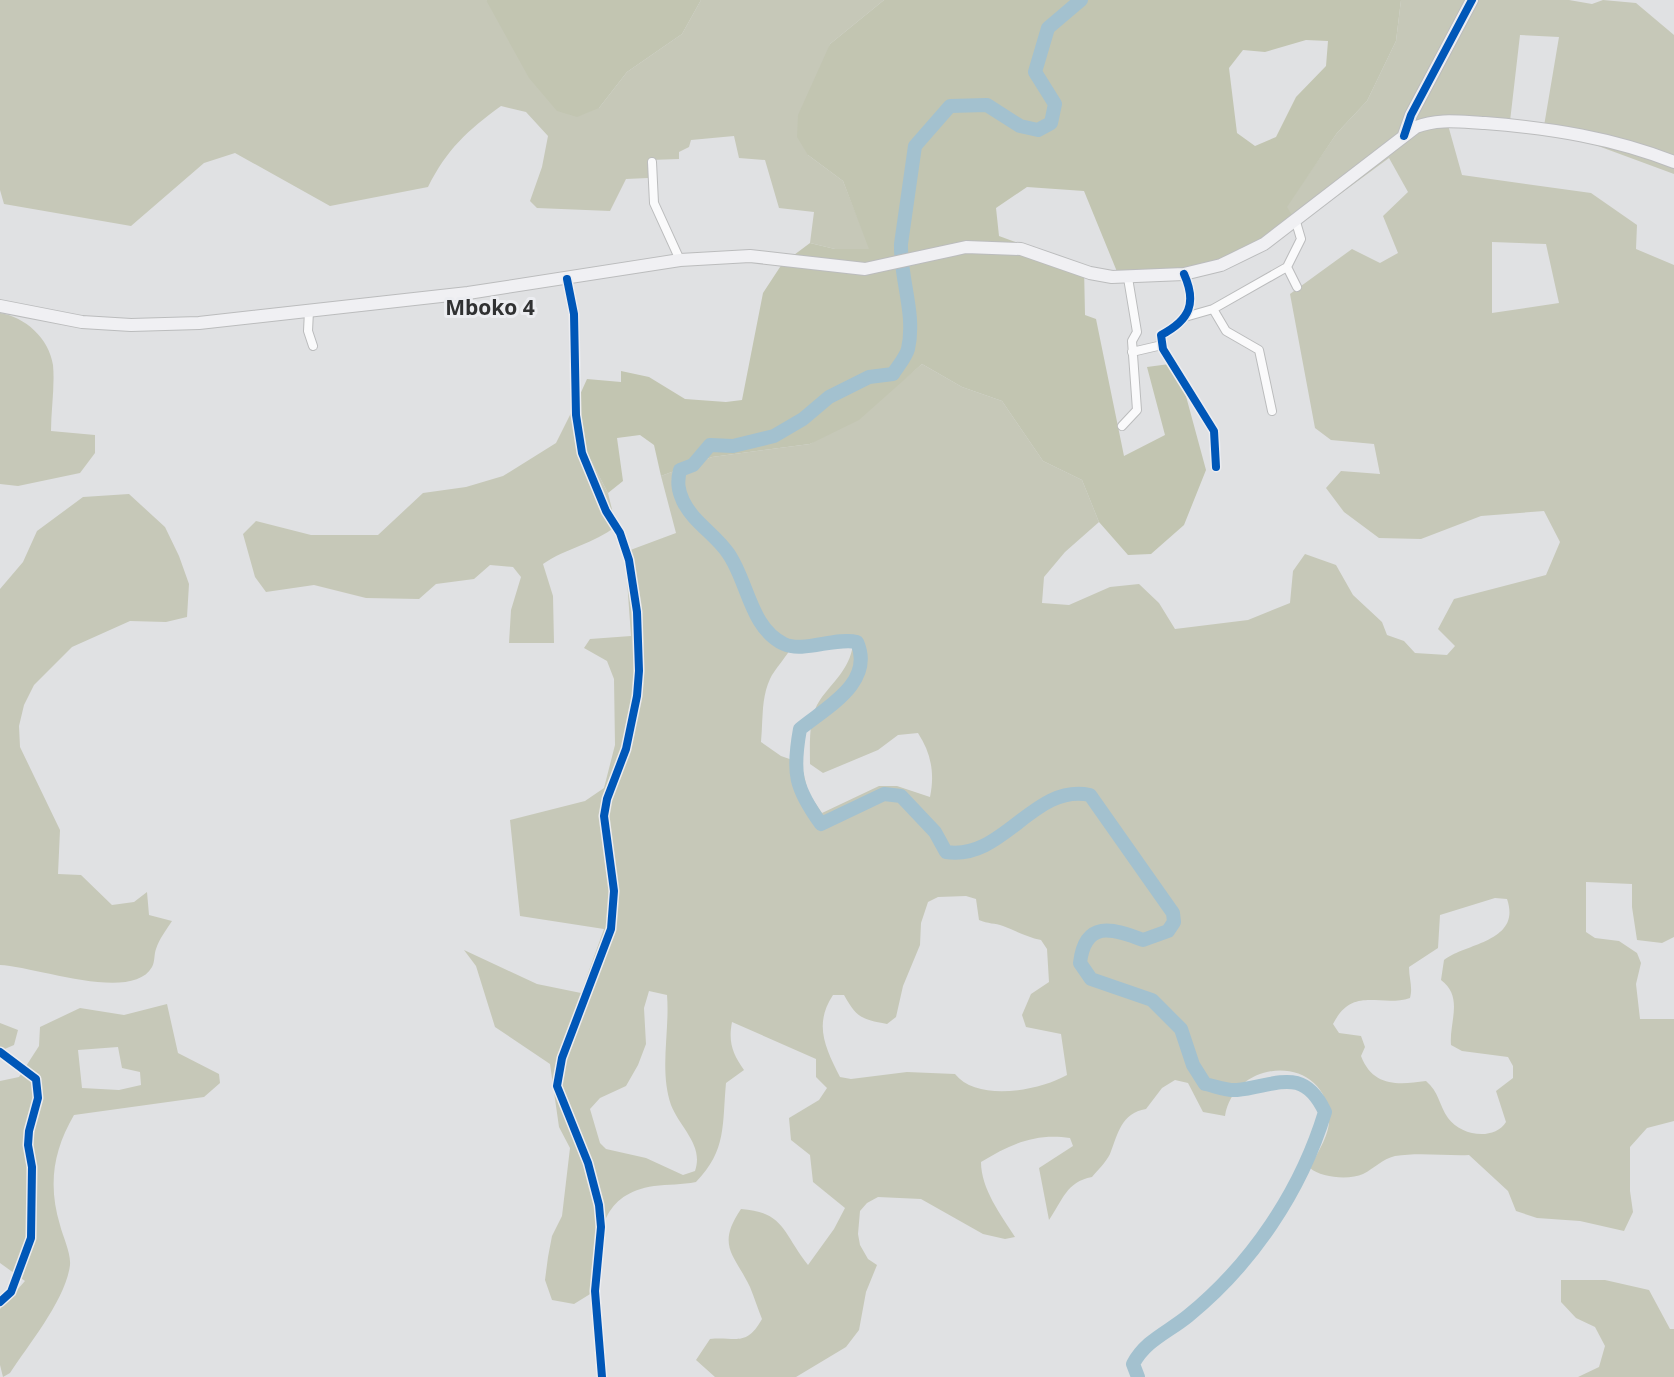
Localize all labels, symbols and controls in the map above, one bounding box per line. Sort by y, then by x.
district label: Mboko 4 [445,293,535,321]

